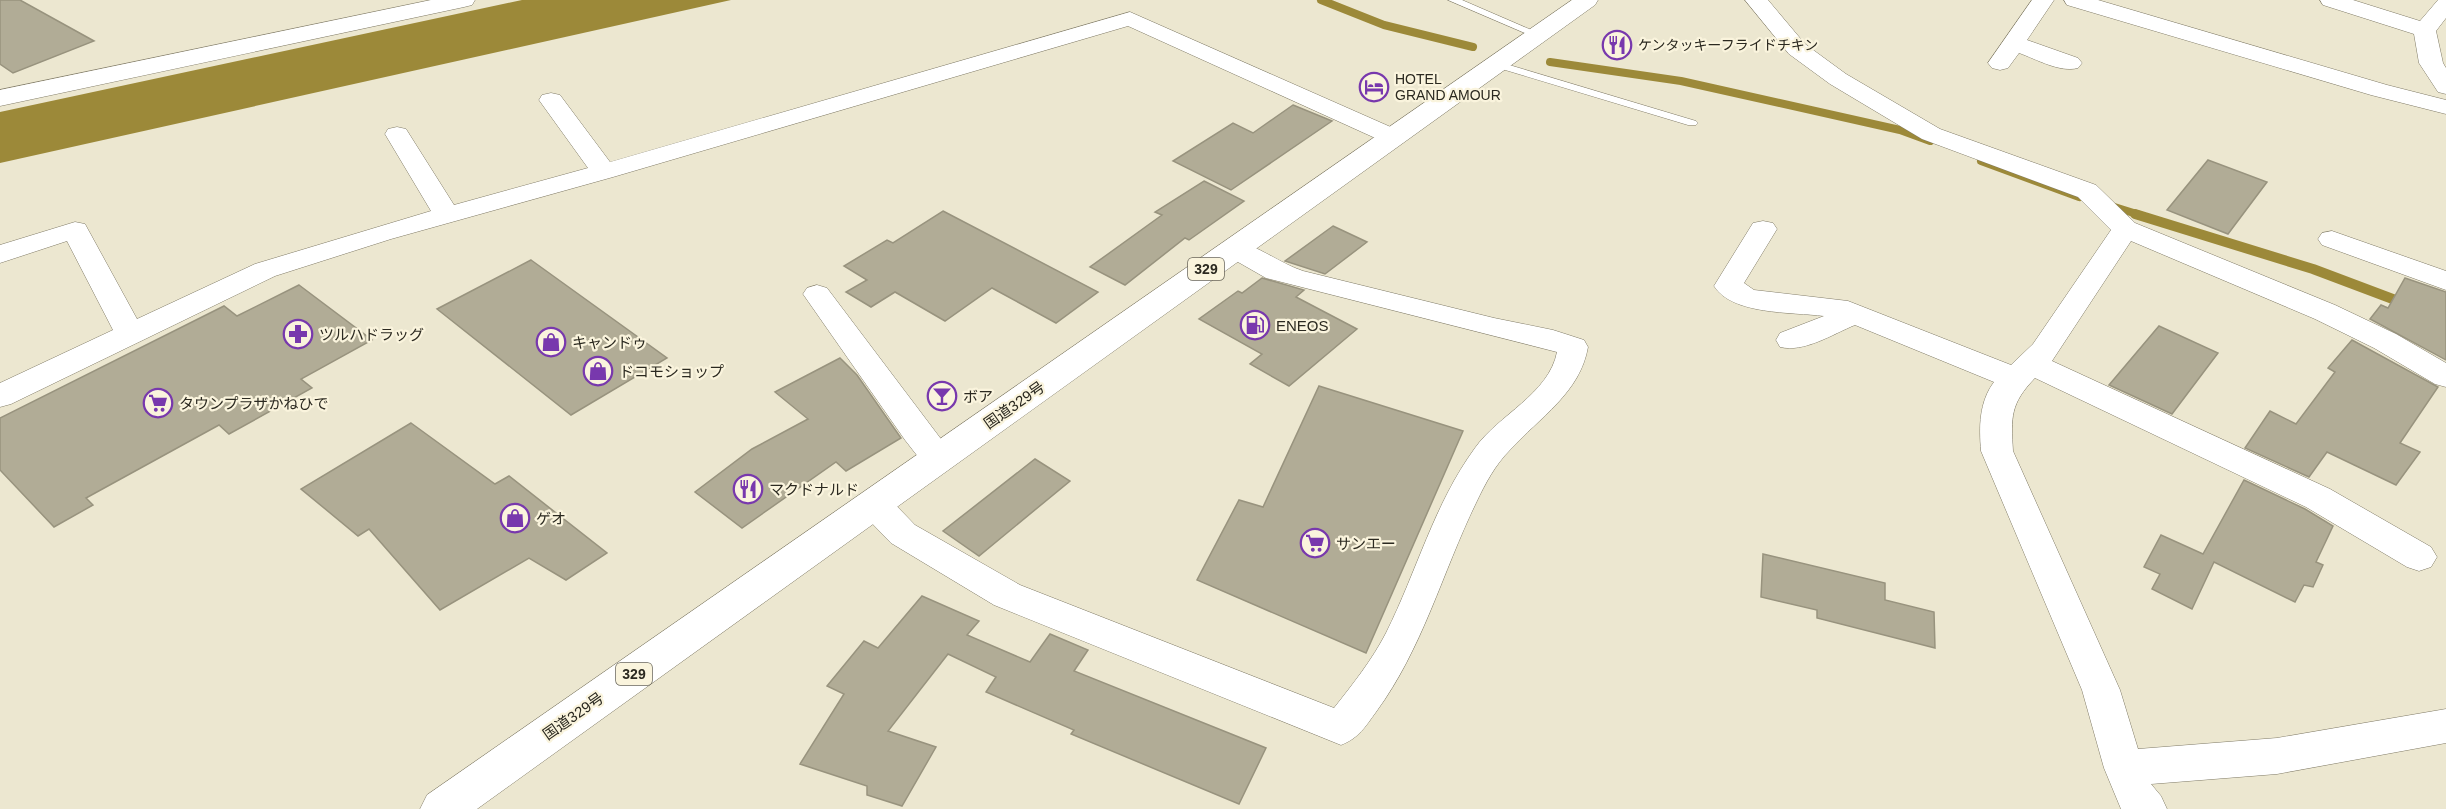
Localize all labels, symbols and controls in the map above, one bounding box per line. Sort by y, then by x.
restaurant icon: ケンタッキーフライドチキン [1601,29,1633,61]
place label: ケンタッキーフライドチキン [1638,37,1818,53]
hotel icon: HOTEL GRAND AMOUR [1358,71,1390,103]
place label: HOTEL GRAND AMOUR [1395,71,1501,103]
road number: 329 [1188,258,1224,280]
fuel station icon: ENEOS [1239,309,1271,341]
place label: ENEOS [1276,317,1329,334]
pharmacy icon: ツルハドラッグ [282,318,314,350]
place label: ツルハドラッグ [319,326,424,343]
shop icon: キャンドゥ [535,326,567,358]
place label: キャンドゥ [572,334,647,351]
shop icon: ドコモショップ [582,355,614,387]
place label: ドコモショップ [619,363,724,380]
street label: 国道329号 [980,378,1048,432]
bar icon: ボア [926,380,958,412]
supermarket icon: タウンプラザかねひで [142,387,174,419]
place label: ボア [963,388,993,405]
place label: タウンプラザかねひで [179,395,329,412]
restaurant icon: マクドナルド [732,473,764,505]
place label: マクドナルド [769,481,859,498]
shop icon: ゲオ [499,502,531,534]
place label: ゲオ [536,510,566,527]
supermarket icon: サンエー [1299,527,1331,559]
place label: サンエー [1336,535,1396,552]
road number: 329 [616,663,652,685]
street label: 国道329号 [539,689,607,743]

